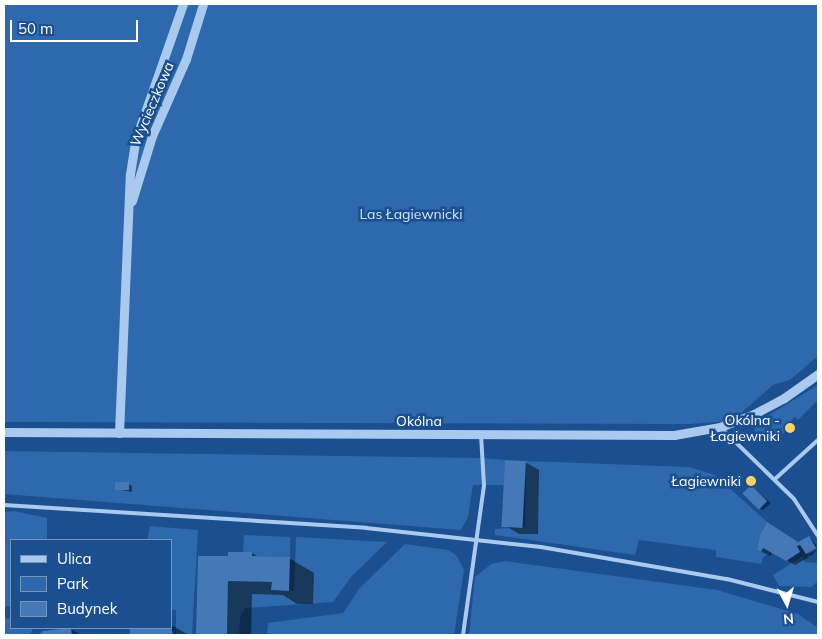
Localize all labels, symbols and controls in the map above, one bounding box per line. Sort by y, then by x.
scale bar [12,10,140,42]
text: 50 m [18,19,53,38]
street label: Wycieczkowa [127,59,177,149]
park label: Las Łagiewnicki [359,206,463,222]
place label: Okólna - Łagiewniki [710,412,780,444]
street label: Okólna [396,413,442,429]
marker: Okólna - Łagiewniki [784,422,796,434]
place label: Łagiewniki [671,473,741,489]
marker: Łagiewniki [745,475,757,487]
legend [10,539,172,629]
text: Ulica [57,549,91,568]
text: Park [57,574,89,593]
north arrow [762,579,812,629]
text: Budynek [57,599,118,618]
text: N [782,609,795,628]

